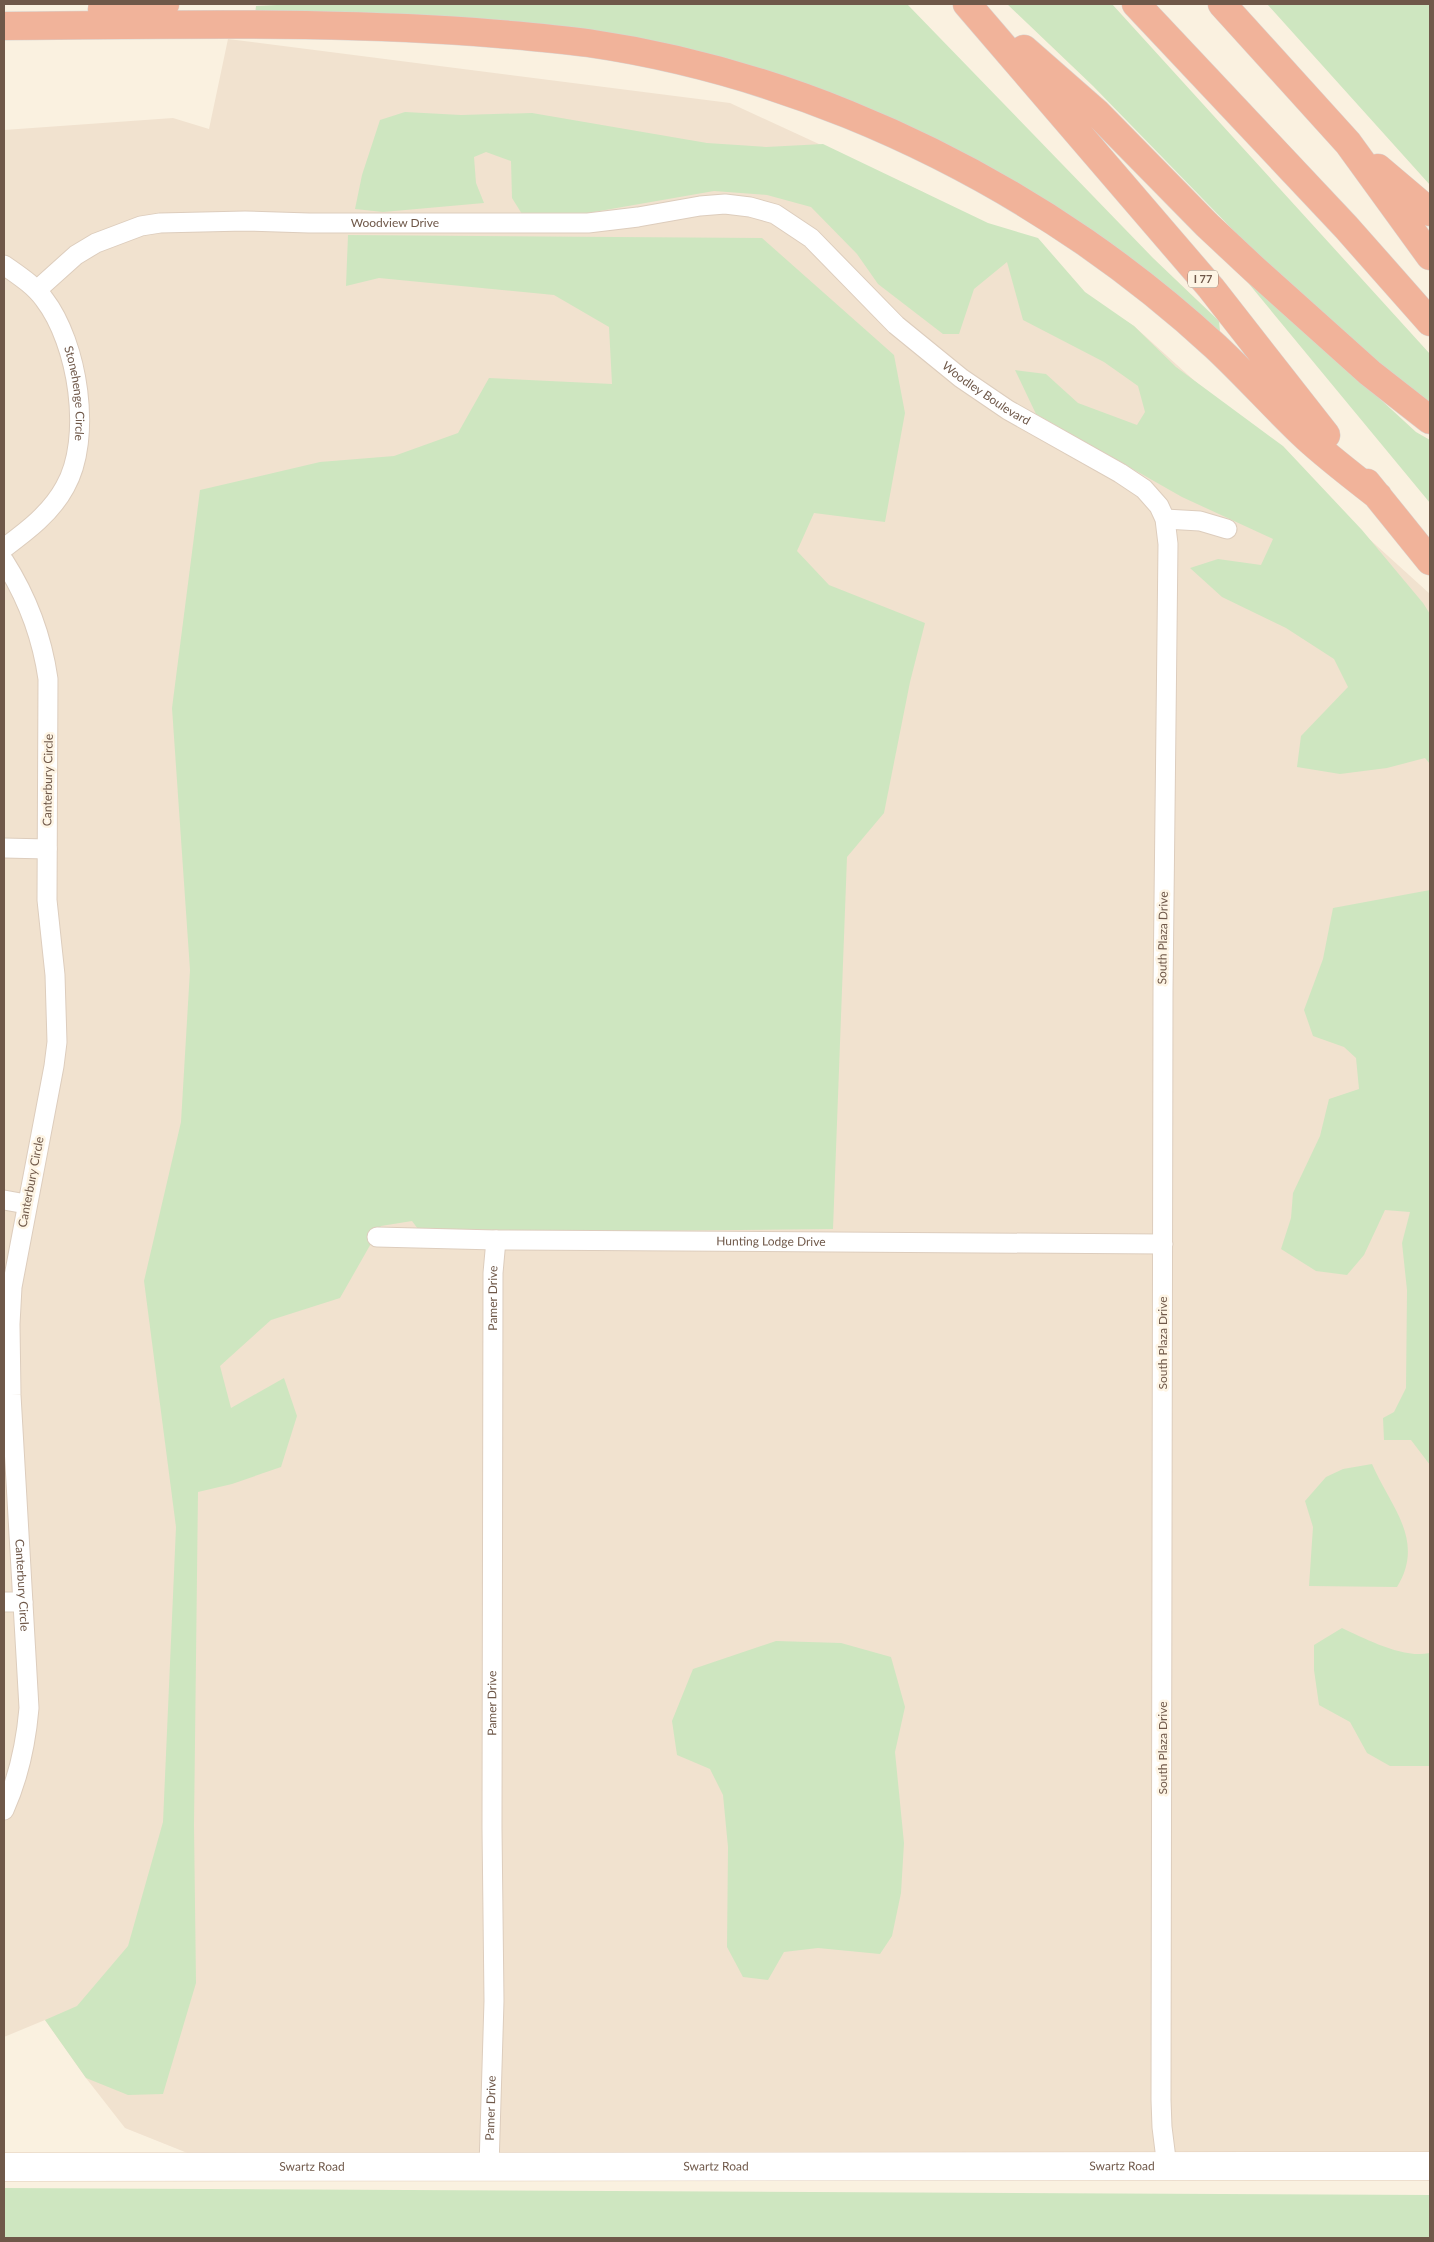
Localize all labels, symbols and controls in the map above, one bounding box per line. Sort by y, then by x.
street label: Woodview Drive [351,215,439,230]
road number: I 77 [1188,270,1218,288]
street label: Stonehenge Circle [61,344,88,442]
street label: Woodley Boulevard [939,358,1033,428]
street label: Canterbury Circle [39,734,56,826]
street label: South Plaza Drive [1154,891,1171,985]
street label: Canterbury Circle [14,1135,47,1229]
street label: Hunting Lodge Drive [716,1233,826,1249]
street label: Pamer Drive [485,1265,501,1331]
street label: South Plaza Drive [1155,1296,1170,1390]
street label: Canterbury Circle [12,1539,33,1632]
street label: Pamer Drive [484,1671,499,1736]
street label: South Plaza Drive [1155,1701,1170,1795]
street label: Pamer Drive [482,2075,499,2141]
street label: Swartz Road [683,2158,749,2174]
street label: Swartz Road [1089,2158,1155,2173]
street label: Swartz Road [279,2159,345,2174]

